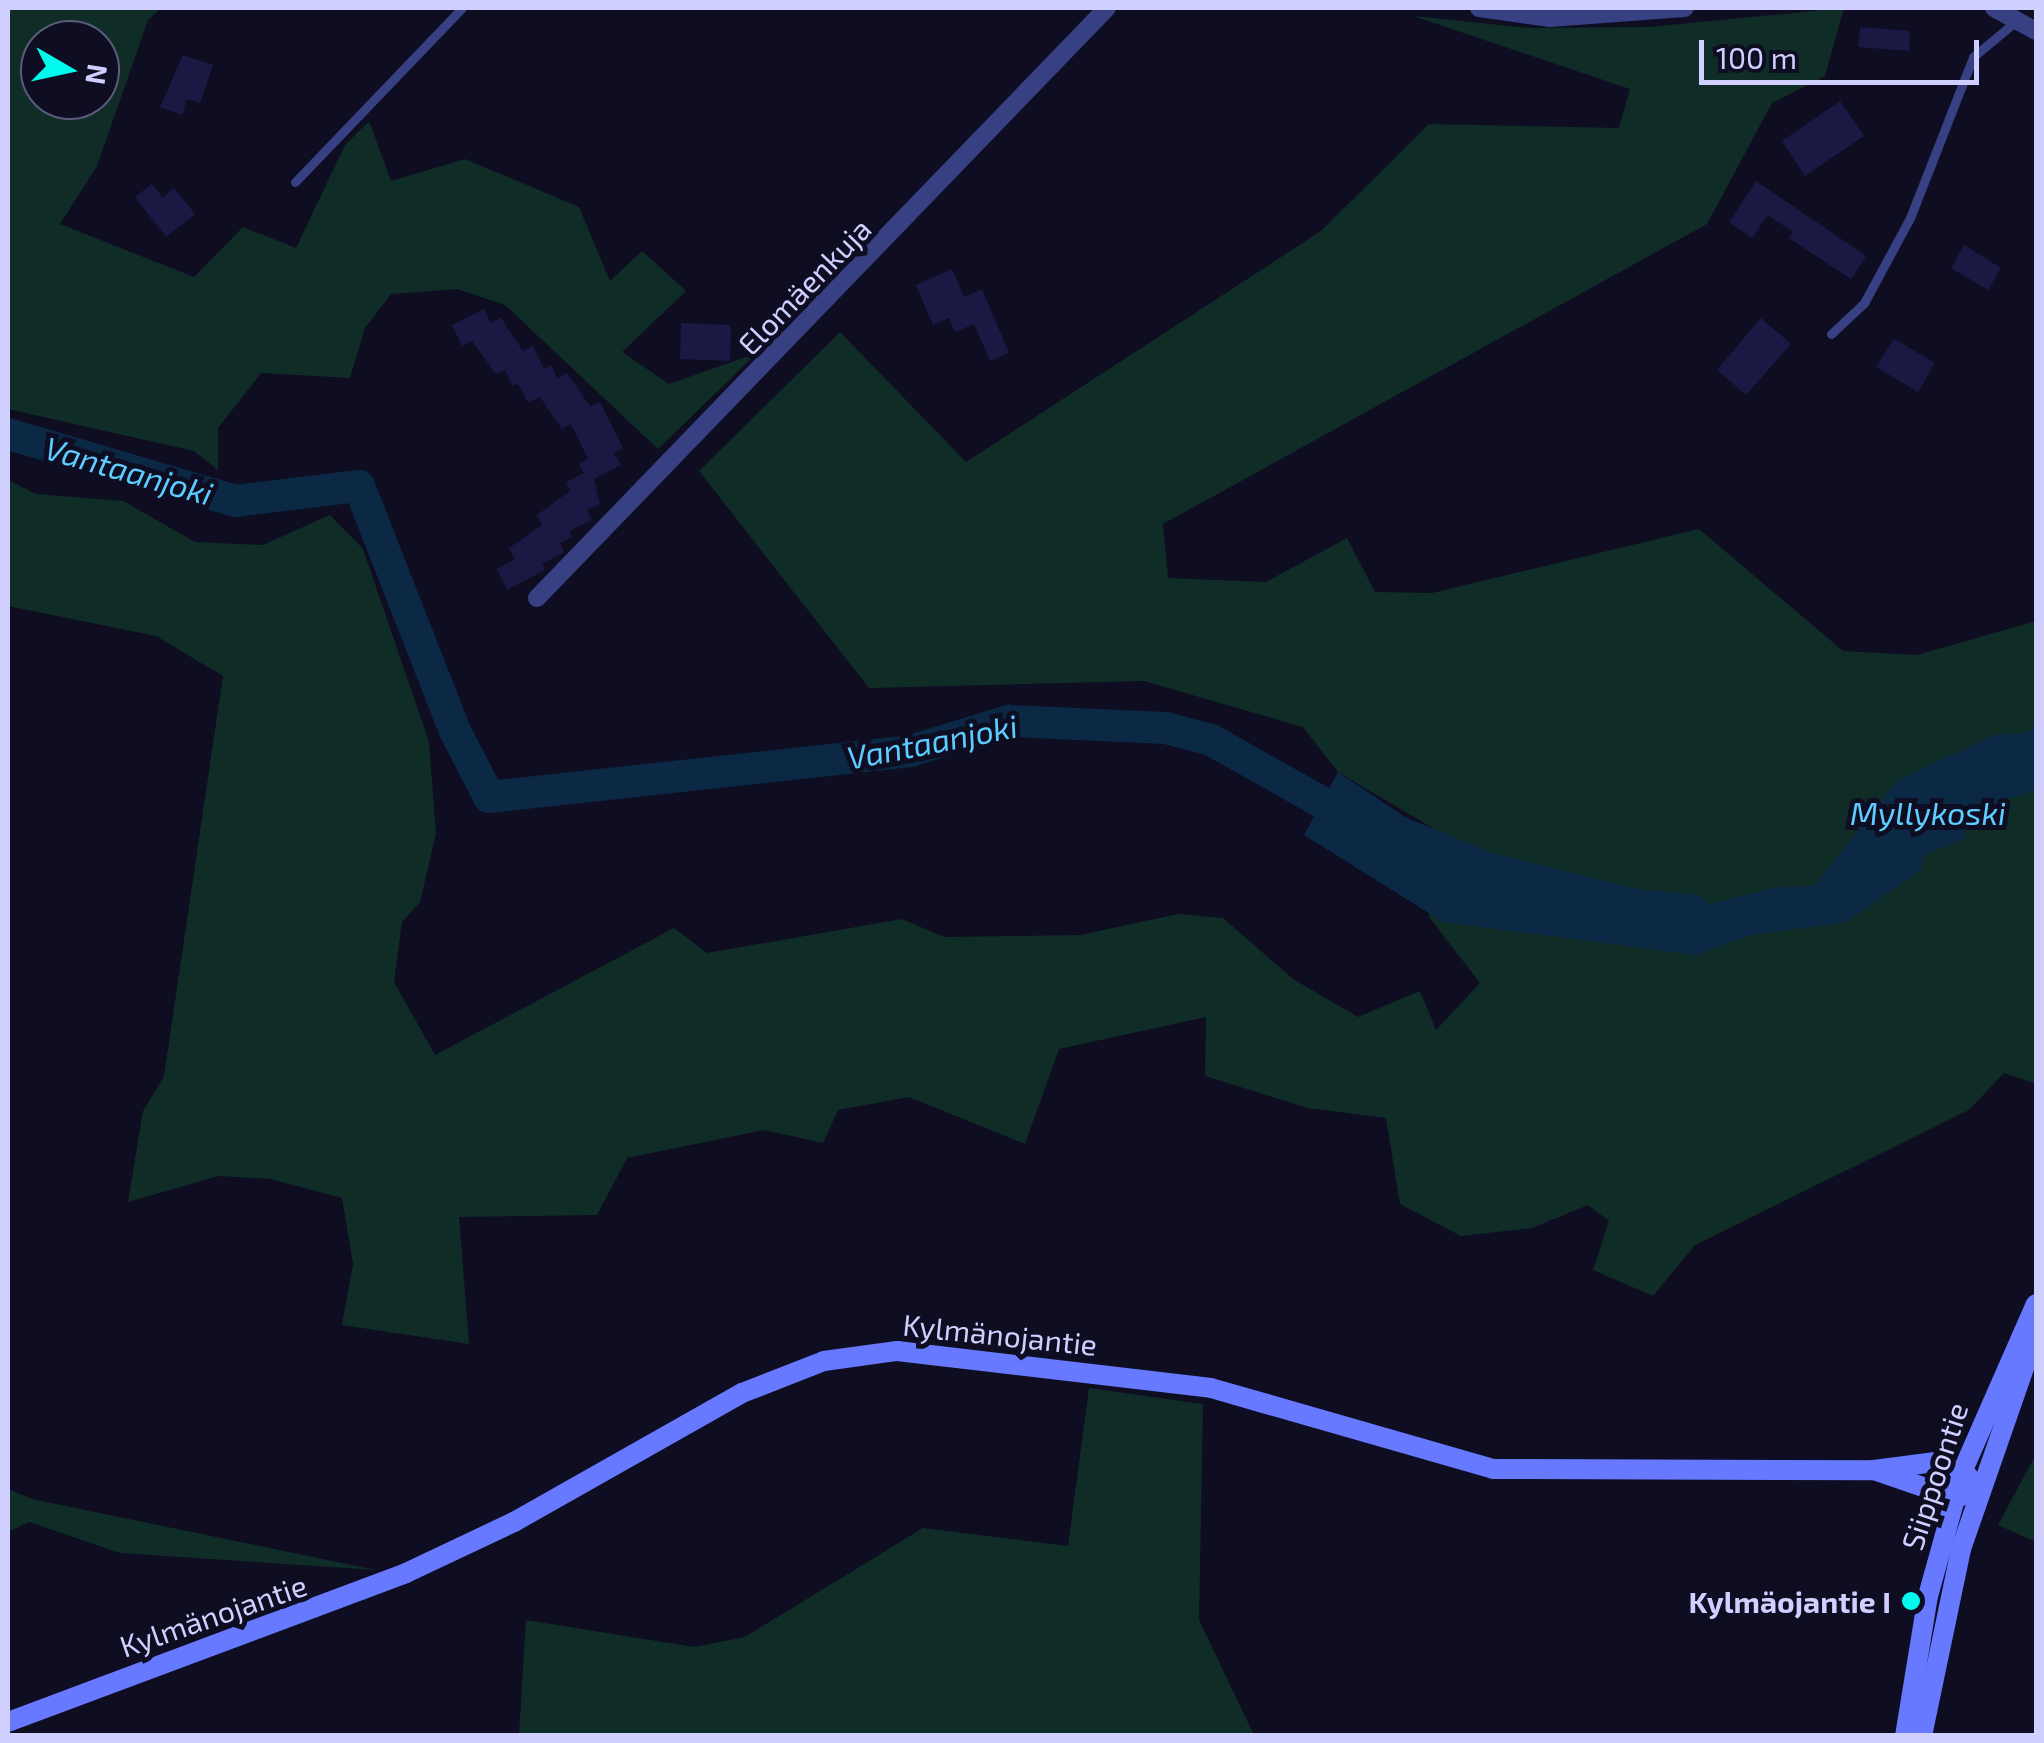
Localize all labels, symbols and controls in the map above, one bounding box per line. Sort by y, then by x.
north arrow [20,20,120,120]
scale bar [1704,20,1984,82]
text: 100 m [1716,39,1797,75]
text: N [79,62,116,87]
street label: Elomäenkuja [730,210,878,362]
water label: Vantaanjoki [41,428,217,512]
water label: Vantaanjoki [844,706,1020,776]
water label: Myllykoski [1850,793,2006,831]
street label: Kylmänojantie [901,1306,1099,1362]
street label: Siippoontie [1893,1398,1975,1554]
street label: Kylmänojantie [115,1566,311,1664]
place label: Kylmäojantie I [1689,1583,1891,1619]
marker: Kylmäojantie I [1900,1590,1922,1612]

